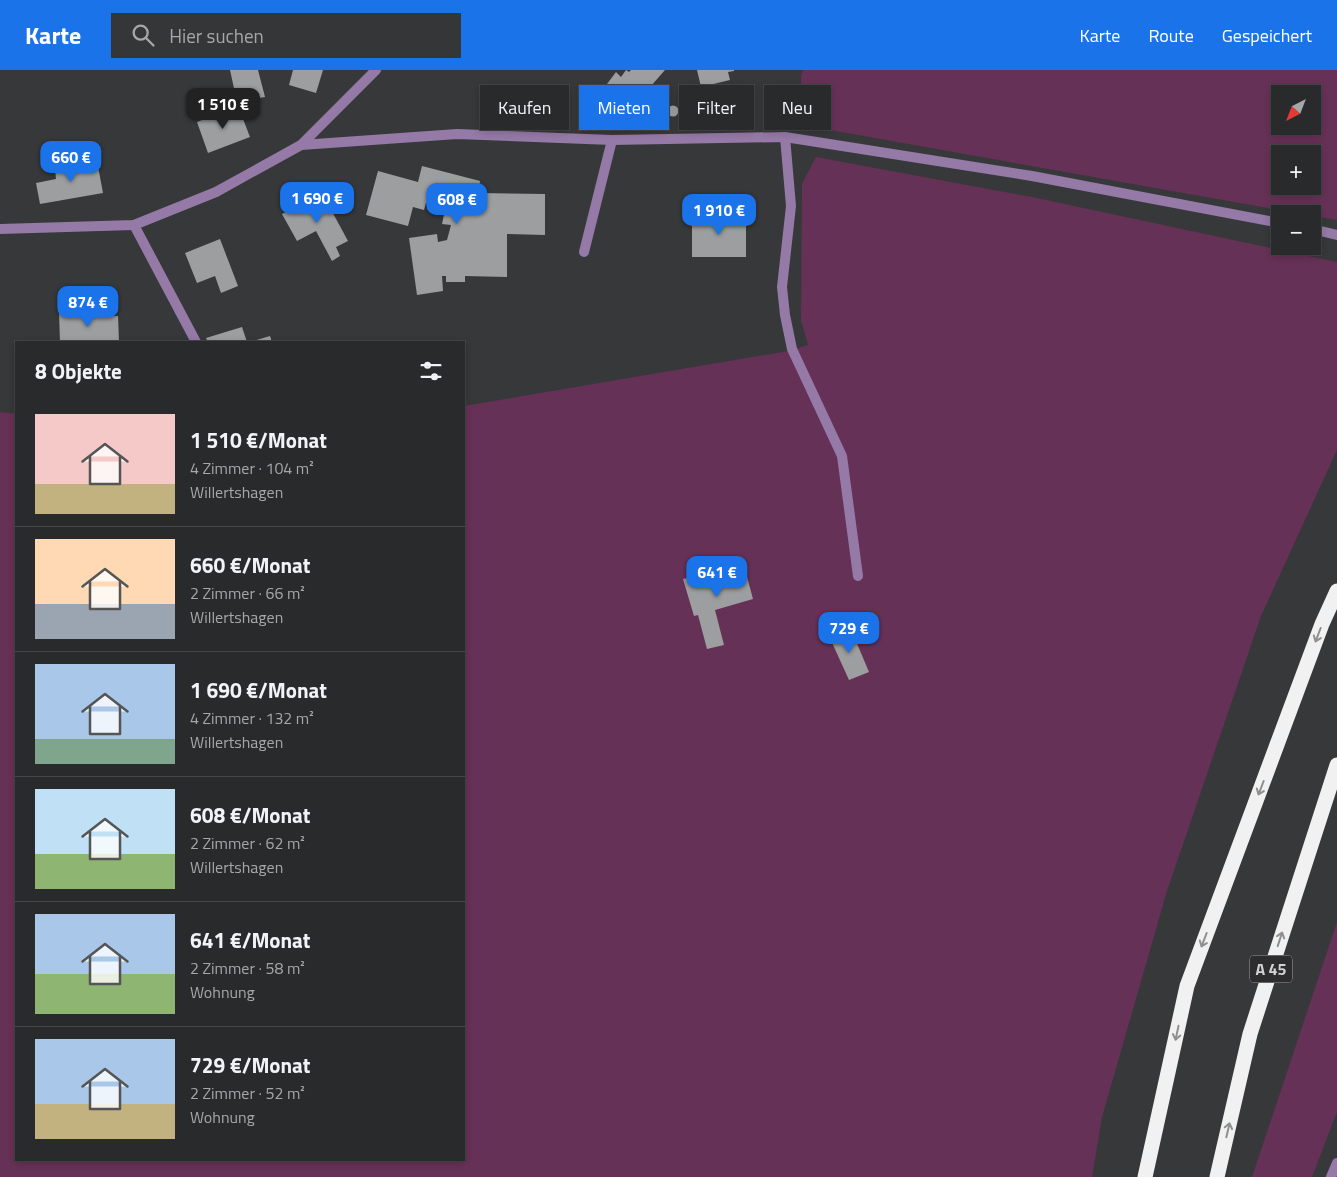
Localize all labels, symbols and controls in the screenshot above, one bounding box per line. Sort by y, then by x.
search box [111,13,461,58]
text: Karte [25,17,81,53]
icon: search [129,21,157,49]
text: Hier suchen [169,21,264,50]
text: Karte [1079,22,1120,49]
text: Route [1148,22,1194,49]
text: Gespeichert [1222,22,1312,49]
chip: Kaufen [480,85,569,130]
chip: Mieten [579,85,669,130]
chip: Filter [679,85,754,130]
chip: Neu [764,85,831,130]
north arrow [1271,85,1321,135]
map controls [1271,85,1321,255]
pin: 1 510 € [177,88,269,130]
text: 1 510 € [197,92,249,116]
pin: 660 € [36,140,106,183]
text: 660 € [51,145,91,169]
button: + [1271,145,1321,195]
pin: 1 690 € [271,182,363,224]
pin: 608 € [422,182,492,225]
text: 1 690 € [291,186,343,210]
text: 608 € [437,187,477,211]
pin: 1 910 € [673,194,765,236]
text: 1 910 € [693,198,745,222]
button: − [1271,205,1321,255]
pin: 874 € [53,286,123,328]
text: 874 € [68,290,108,314]
text: 8 Objekte [35,355,122,387]
icon: filters [417,357,445,385]
text: 1 510 €/Monat [190,424,327,456]
icon: home [75,434,135,494]
text: 4 Zimmer · 104 m² [190,456,314,480]
text: Willertshagen [190,480,283,504]
text: 660 €/Monat [190,549,311,581]
pin: 641 € [682,556,752,598]
icon: home [75,559,135,619]
text: 641 € [697,560,737,584]
text: 2 Zimmer · 66 m² [190,581,305,605]
text: Willertshagen [190,605,283,629]
pin: 729 € [814,612,884,654]
text: 729 € [829,616,869,640]
one-way arrow [1313,627,1322,643]
text: 1 690 €/Monat [190,674,327,706]
icon: home [75,684,135,744]
text: 4 Zimmer · 132 m² [190,706,314,730]
text: Willertshagen [190,730,283,754]
one-way arrow [1256,779,1265,795]
text: 608 €/Monat [190,799,311,831]
icon: home [75,809,135,869]
text: 2 Zimmer · 62 m² [190,831,305,855]
text: Willertshagen [190,855,283,879]
text: 641 €/Monat [190,924,311,956]
one-way arrow [1199,932,1208,947]
one-way arrow [1276,932,1286,948]
icon: home [75,934,135,994]
text: 2 Zimmer · 58 m² [190,956,305,980]
road number: A 45 [1250,956,1292,982]
text: Wohnung [190,980,255,1004]
one-way arrow [1171,1025,1181,1041]
text: 729 €/Monat [190,1049,311,1081]
icon: home [75,1059,135,1119]
text: 2 Zimmer · 52 m² [190,1081,305,1105]
text: Wohnung [190,1105,255,1129]
one-way arrow [1224,1122,1233,1138]

